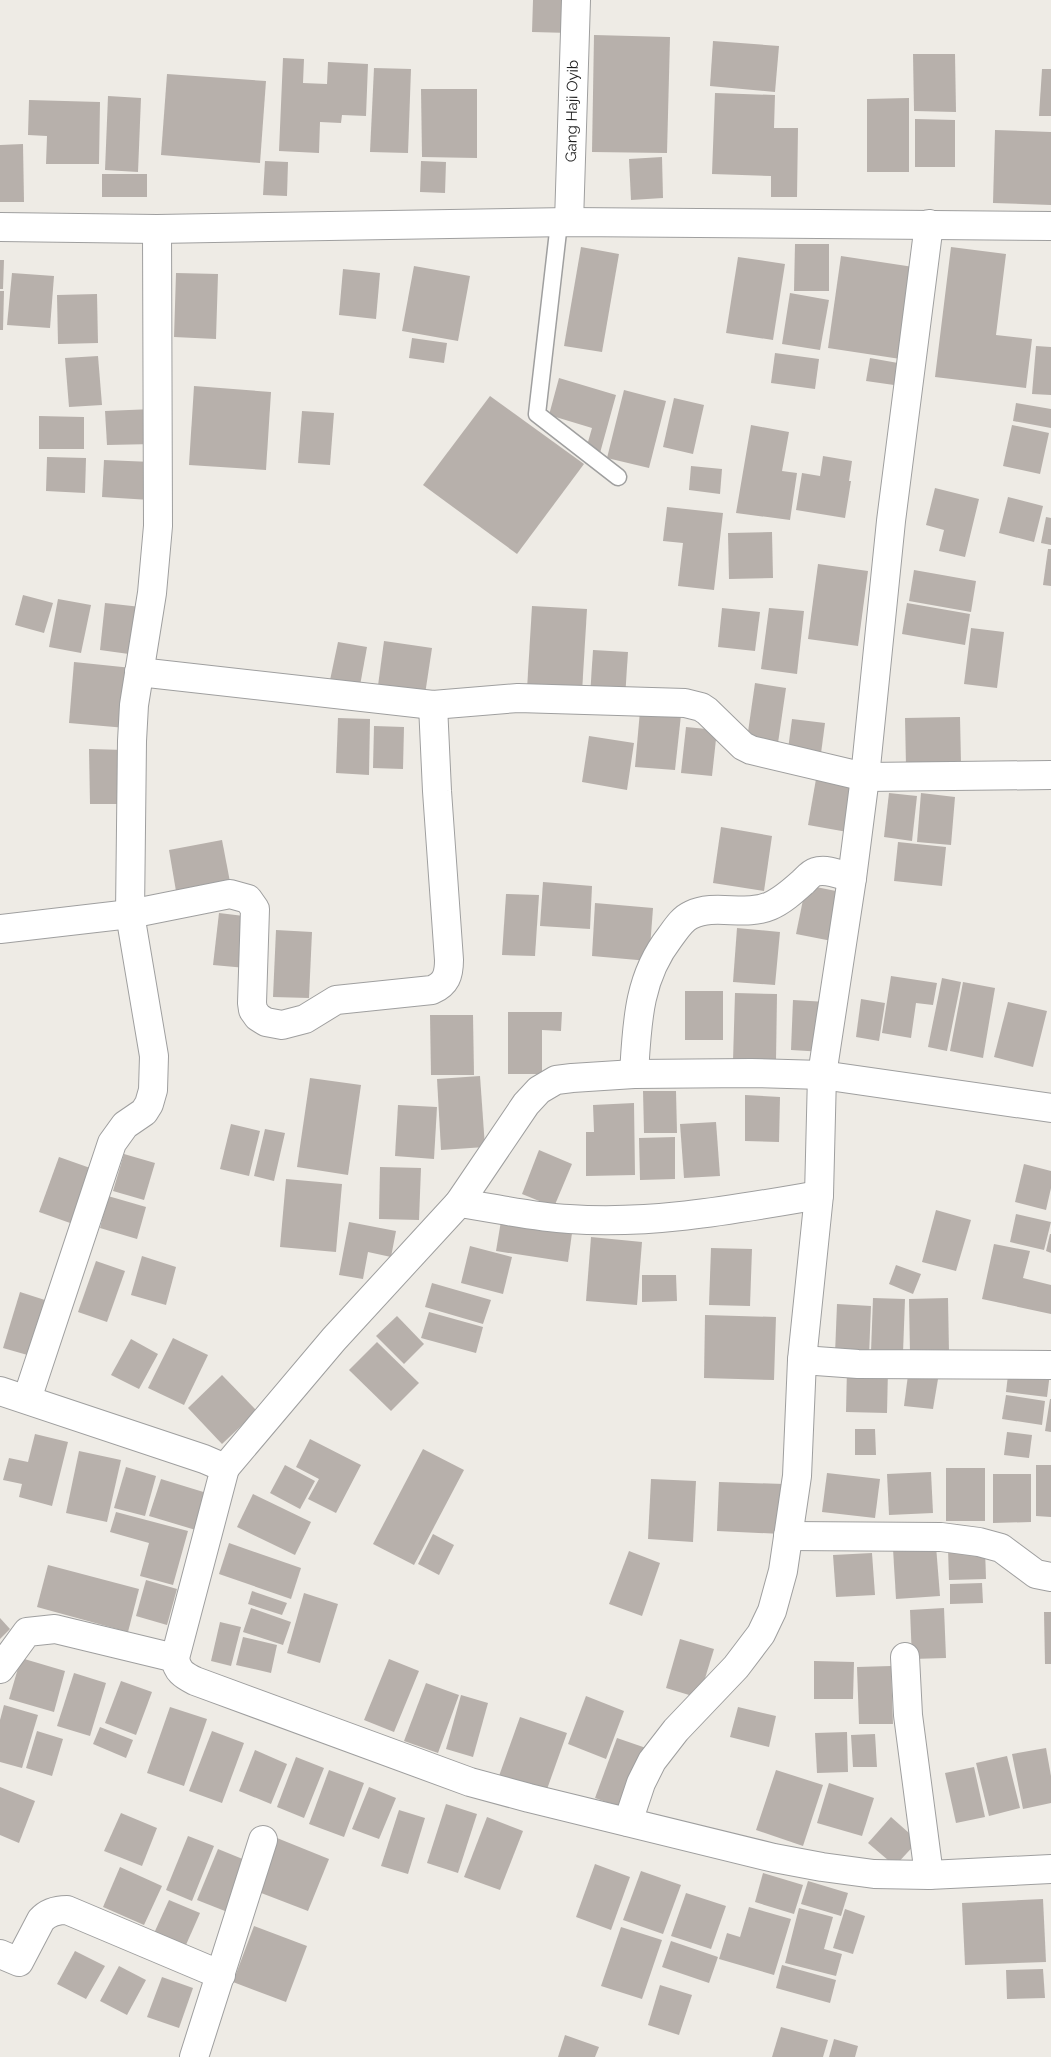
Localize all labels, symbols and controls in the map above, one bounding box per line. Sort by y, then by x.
street label: Gang Haji Oyib [562,60,582,162]

